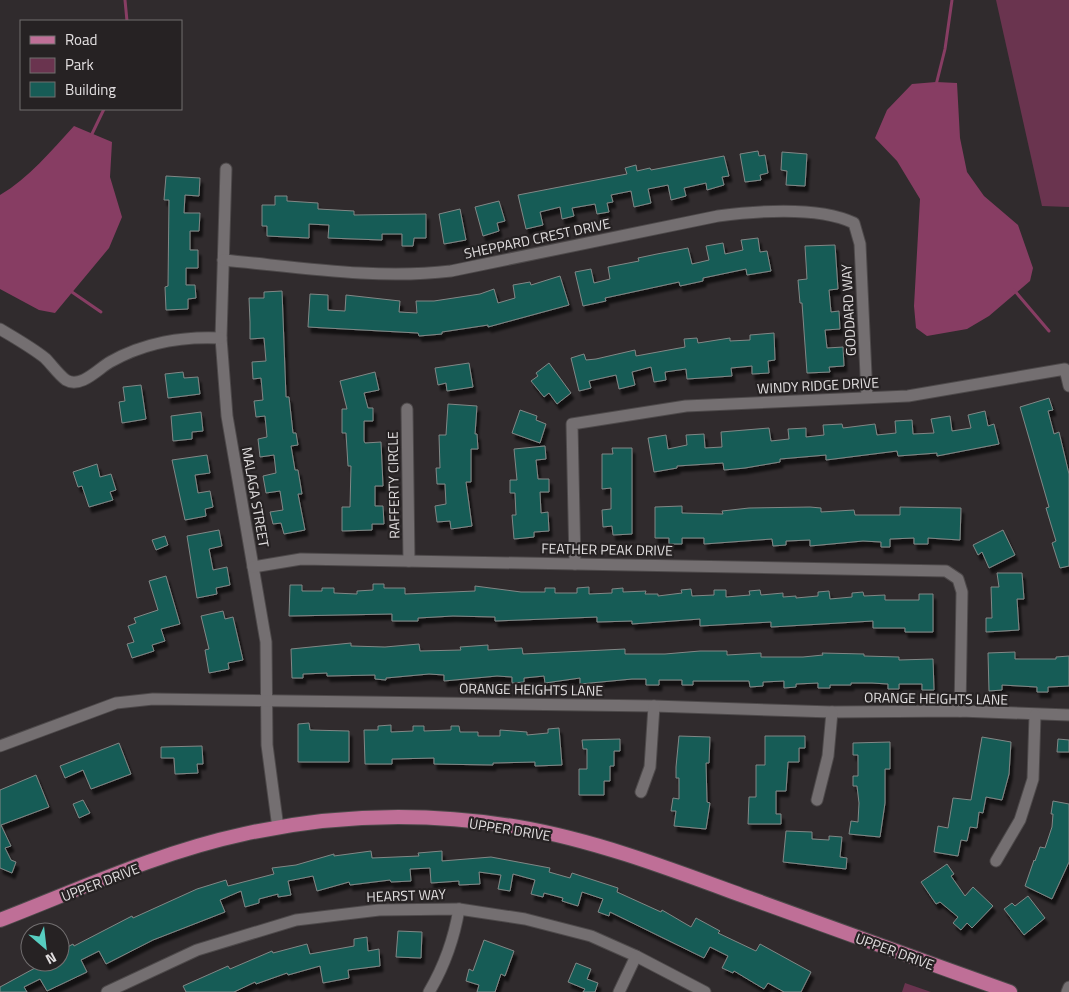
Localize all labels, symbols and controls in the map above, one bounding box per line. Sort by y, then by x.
legend [20,20,182,110]
text: Road [65,28,97,51]
text: Park [65,53,94,76]
text: Building [65,78,116,101]
street label: SHEPPARD CREST DRIVE [462,212,612,264]
street label: GODDARD WAY [835,263,861,357]
street label: WINDY RIDGE DRIVE [756,371,880,399]
street label: RAFFERTY CIRCLE [382,431,404,539]
street label: MALAGA STREET [237,445,275,549]
street label: FEATHER PEAK DRIVE [541,537,673,561]
street label: ORANGE HEIGHTS LANE [459,677,603,701]
street label: ORANGE HEIGHTS LANE [864,686,1008,710]
street label: UPPER DRIVE [468,812,552,846]
street label: UPPER DRIVE [58,857,142,907]
street label: HEARST WAY [366,883,447,907]
north arrow [20,922,70,972]
street label: UPPER DRIVE [853,927,937,975]
text: N [42,947,61,970]

